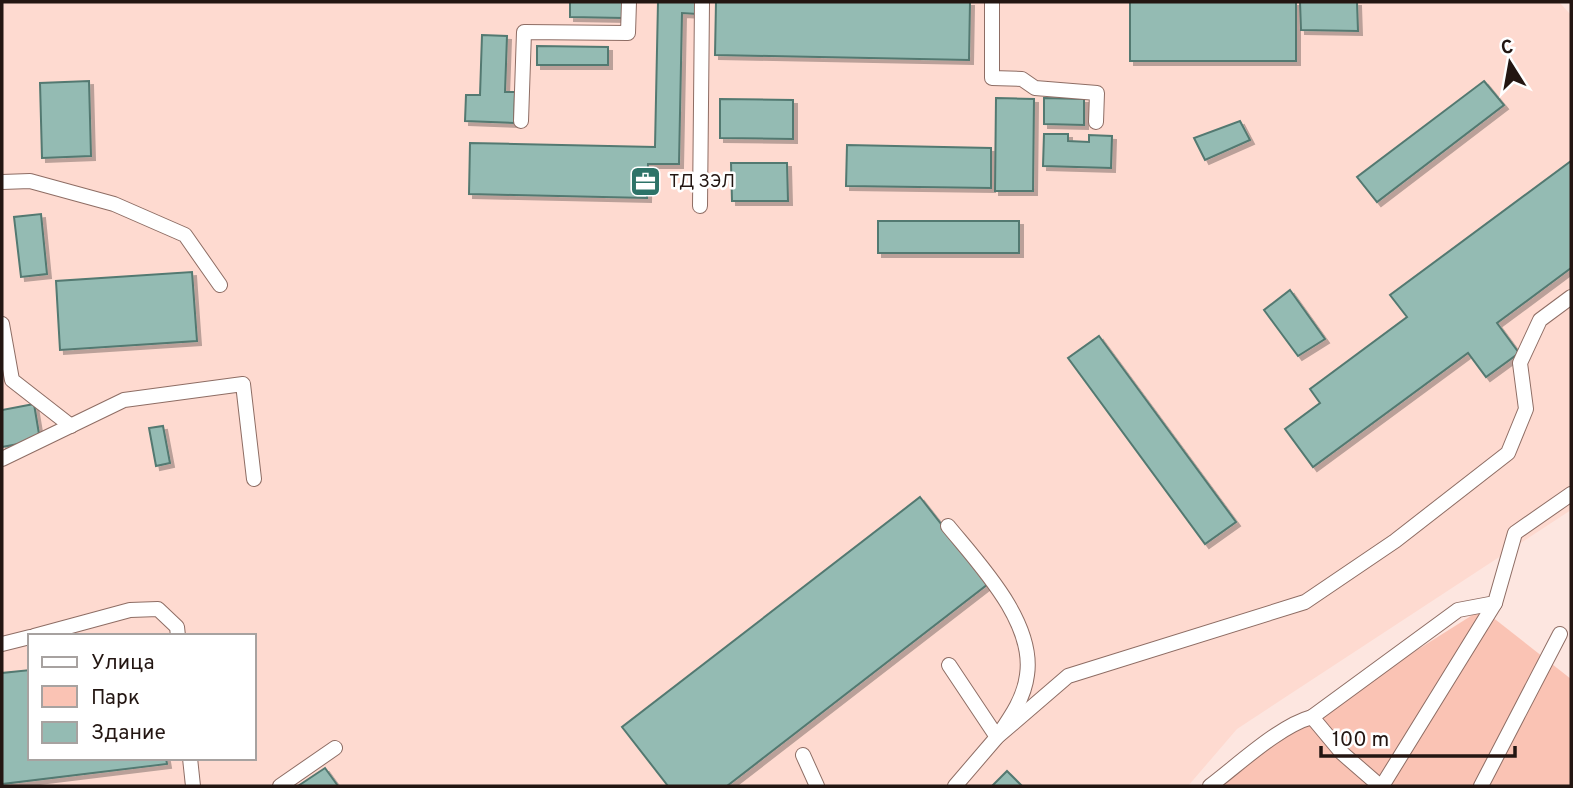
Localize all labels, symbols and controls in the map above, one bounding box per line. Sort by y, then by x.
north arrow [1475,28,1545,98]
text: С [1499,35,1515,61]
office icon: ТД ЗЭЛ [629,164,663,198]
place label: ТД ЗЭЛ [669,171,735,194]
legend [28,634,256,760]
text: Улица [91,650,155,677]
text: Парк [91,685,140,712]
scale bar [1321,714,1515,758]
text: Здание [91,720,166,747]
text: 100 m [1332,727,1389,754]

